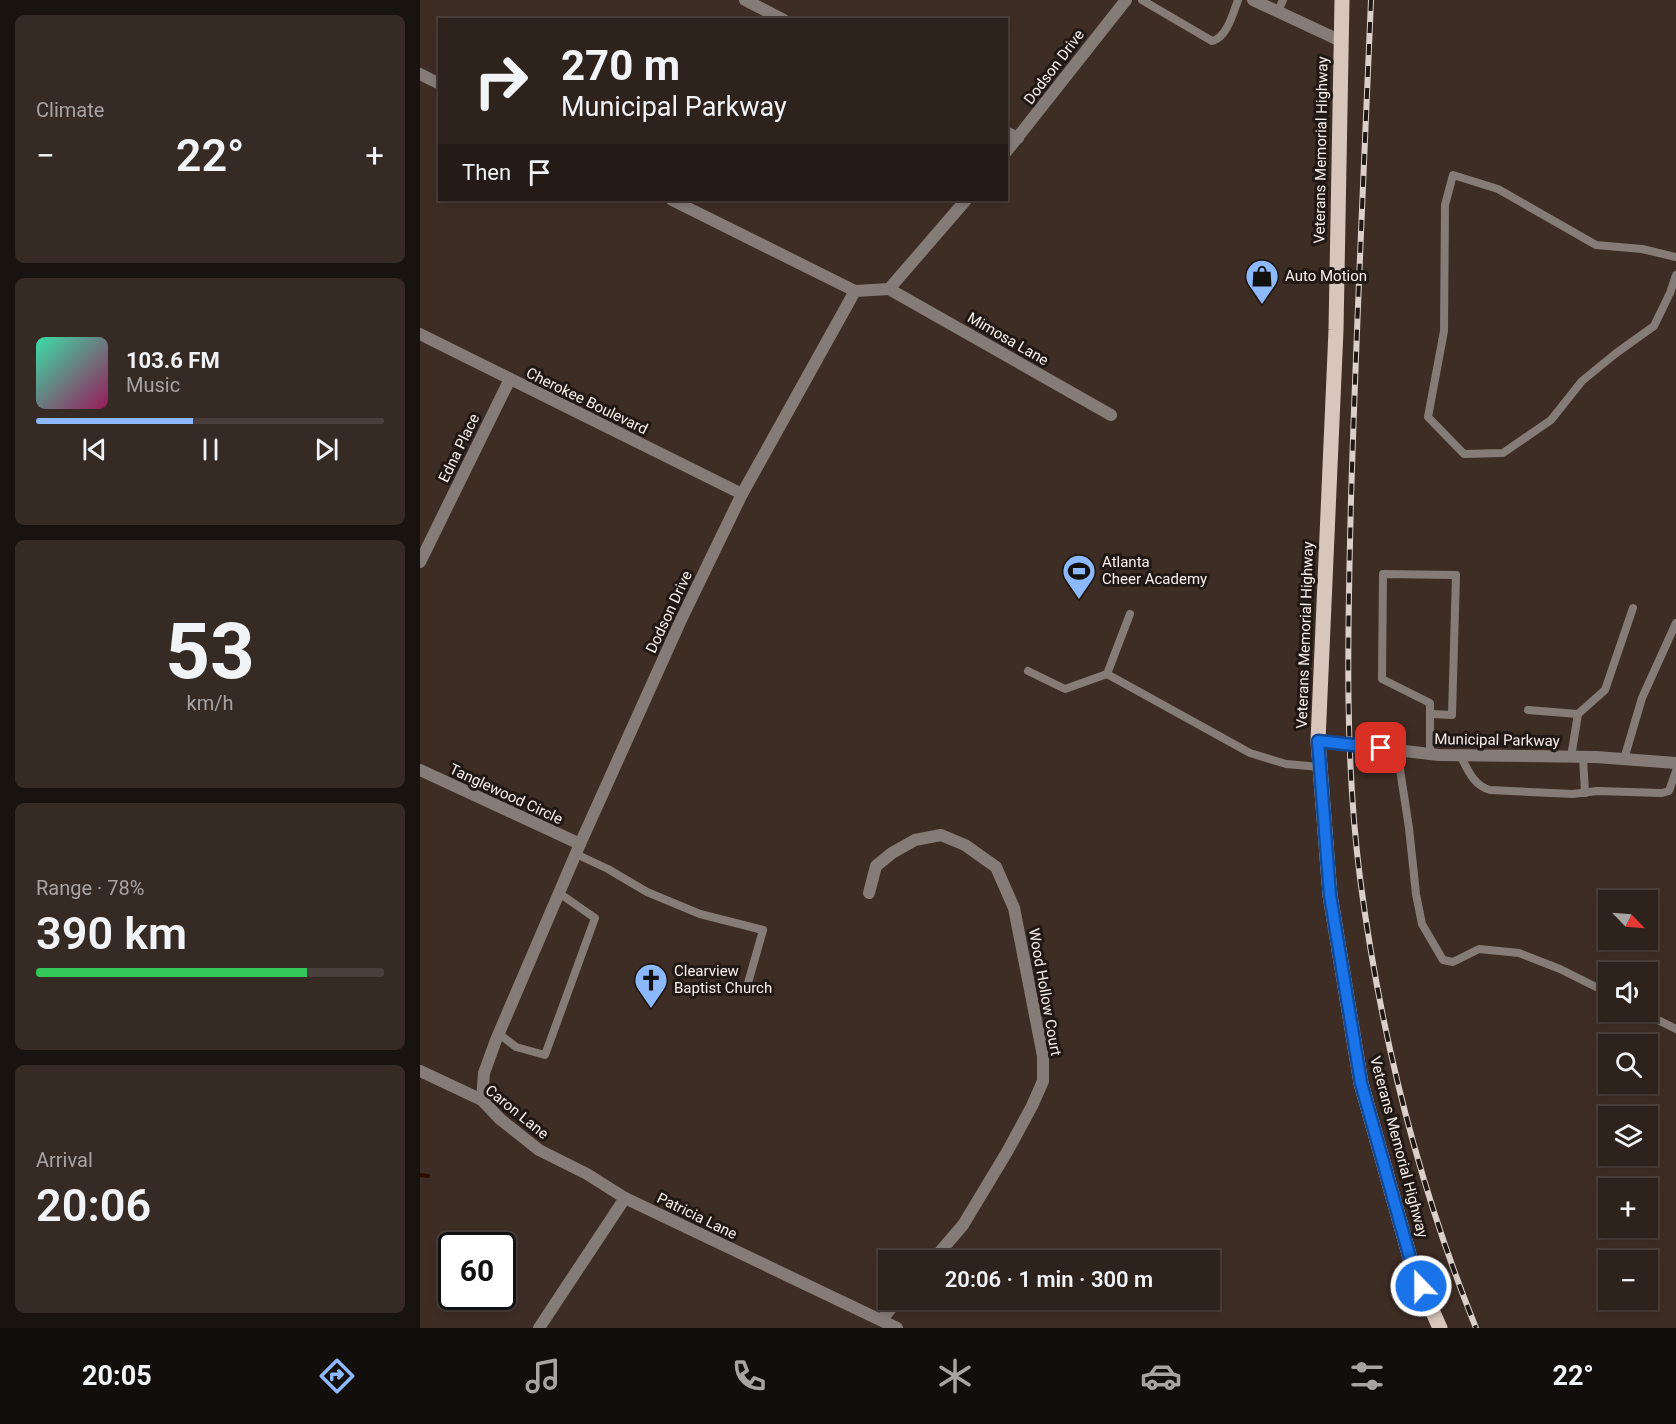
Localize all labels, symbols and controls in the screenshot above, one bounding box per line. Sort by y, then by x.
street label: Dodson Drive [1020,26,1088,108]
text: 270 m [561,41,680,90]
icon: right [462,42,540,120]
street label: Veterans Memorial Highway [1310,56,1332,244]
text: Municipal Parkway [561,91,787,123]
text: Climate [36,98,104,122]
text: 22° [176,129,244,182]
text: − [36,136,55,175]
text: + [365,136,384,175]
icon: arrive [523,156,556,189]
text: Then [462,160,511,185]
shop icon: Auto Motion [1244,258,1280,305]
place label: Auto Motion [1285,267,1367,285]
street label: Mimosa Lane [964,309,1052,369]
text: 103.6 FM [126,348,220,373]
street label: Cherokee Boulevard [523,364,651,438]
text: Music [126,373,180,397]
street label: Edna Place [435,411,483,485]
icon: previous [78,433,111,466]
icon: pause [194,433,227,466]
icon: next [310,433,343,466]
street label: Veterans Memorial Highway [1293,541,1317,729]
sports icon: Atlanta Cheer Academy [1061,553,1097,600]
place label: Atlanta Cheer Academy [1102,553,1207,588]
street label: Dodson Drive [642,568,696,656]
text: 53 [165,606,255,697]
text: km/h [187,691,233,715]
pin [1355,722,1406,773]
street label: Municipal Parkway [1434,730,1560,750]
icon: arrive [1364,731,1397,764]
street label: Tanglewood Circle [446,760,566,828]
text: Range · 78% [36,876,144,900]
north arrow [1598,890,1658,950]
map controls [1598,890,1658,1310]
text: 390 km [36,907,187,960]
street label: Wood Hollow Court [1025,927,1065,1057]
church icon: Clearview Baptist Church [633,962,669,1009]
place label: Clearview Baptist Church [674,962,772,997]
button: sound [1598,962,1658,1022]
button: search [1598,1034,1658,1094]
street label: Veterans Memorial Highway [1366,1054,1432,1240]
street label: Caron Lane [482,1081,552,1143]
button: layers [1598,1106,1658,1166]
text: Arrival [36,1148,93,1172]
button: + [1598,1178,1658,1238]
text: 20:06 [36,1179,151,1232]
street label: Patricia Lane [654,1189,740,1243]
speed limit sign: 60 [438,1232,516,1310]
button: − [1598,1250,1658,1310]
position arrow [1389,1254,1453,1318]
text: 20:06 · 1 min · 300 m [945,1267,1153,1292]
icon: directions [316,1355,358,1397]
icon: music [522,1355,564,1397]
icon: phone [728,1355,770,1397]
icon: climate [934,1355,976,1397]
icon: car [1140,1355,1182,1397]
icon: filters [1346,1355,1388,1397]
text: 20:05 [82,1360,152,1392]
text: 22° [1552,1360,1594,1392]

